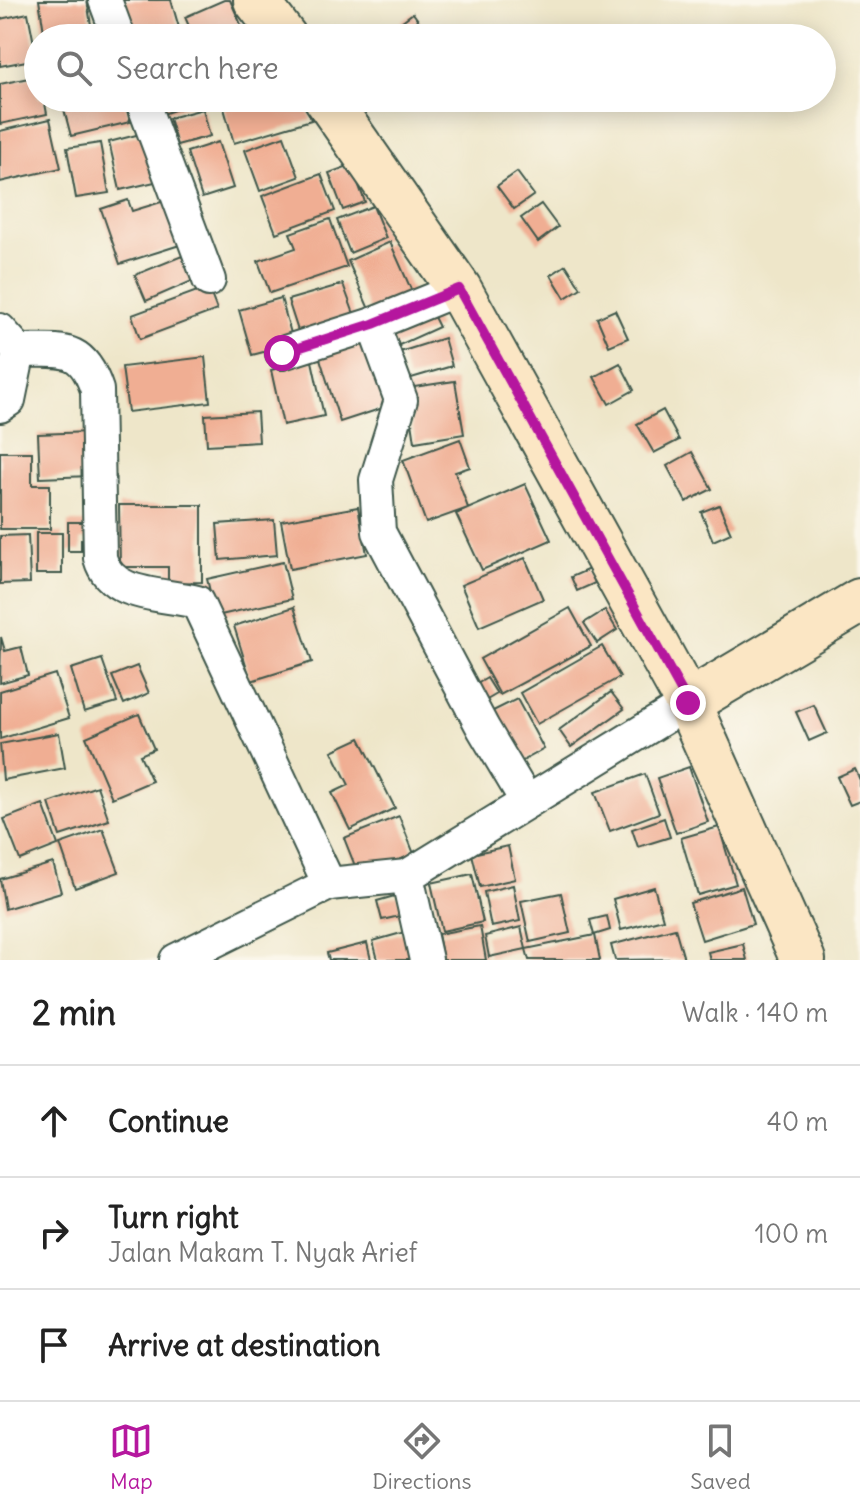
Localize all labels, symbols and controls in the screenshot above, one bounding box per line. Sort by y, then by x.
search box [24,24,836,112]
icon: search [52,46,96,90]
text: Search here [116,49,279,87]
route start [264,335,300,371]
route end [670,685,706,721]
text: 2 min [32,991,116,1034]
text: Walk · 140 m [682,996,828,1029]
icon: ahead [32,1099,76,1143]
text: Continue [108,1102,229,1140]
text: 40 m [767,1105,828,1138]
text: Turn right [108,1198,239,1236]
icon: right [32,1211,76,1255]
text: 100 m [754,1217,828,1250]
text: Jalan Makam T. Nyak Arief [108,1236,417,1269]
icon: arrive [32,1323,76,1367]
text: Arrive at destination [108,1326,380,1364]
tab: Map [109,1419,153,1495]
tab: Directions [372,1419,472,1495]
tab: Saved [690,1419,751,1495]

